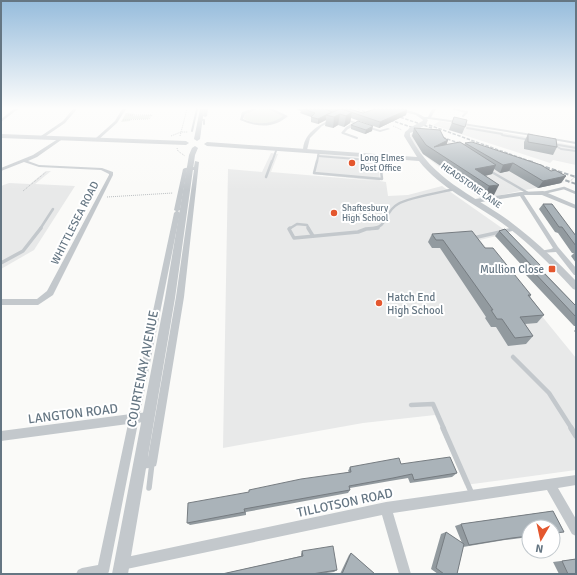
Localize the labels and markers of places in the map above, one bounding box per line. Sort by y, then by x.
place label: Long Elmes Post Office [360,153,404,174]
marker: Long Elmes Post Office [347,158,357,168]
place label: Shaftesbury High School [342,203,389,224]
marker: Shaftesbury High School [329,208,339,218]
place label: Mullion Close [480,263,544,276]
marker: Mullion Close [547,264,557,274]
place label: Hatch End High School [387,291,444,317]
marker: Hatch End High School [374,298,384,308]

